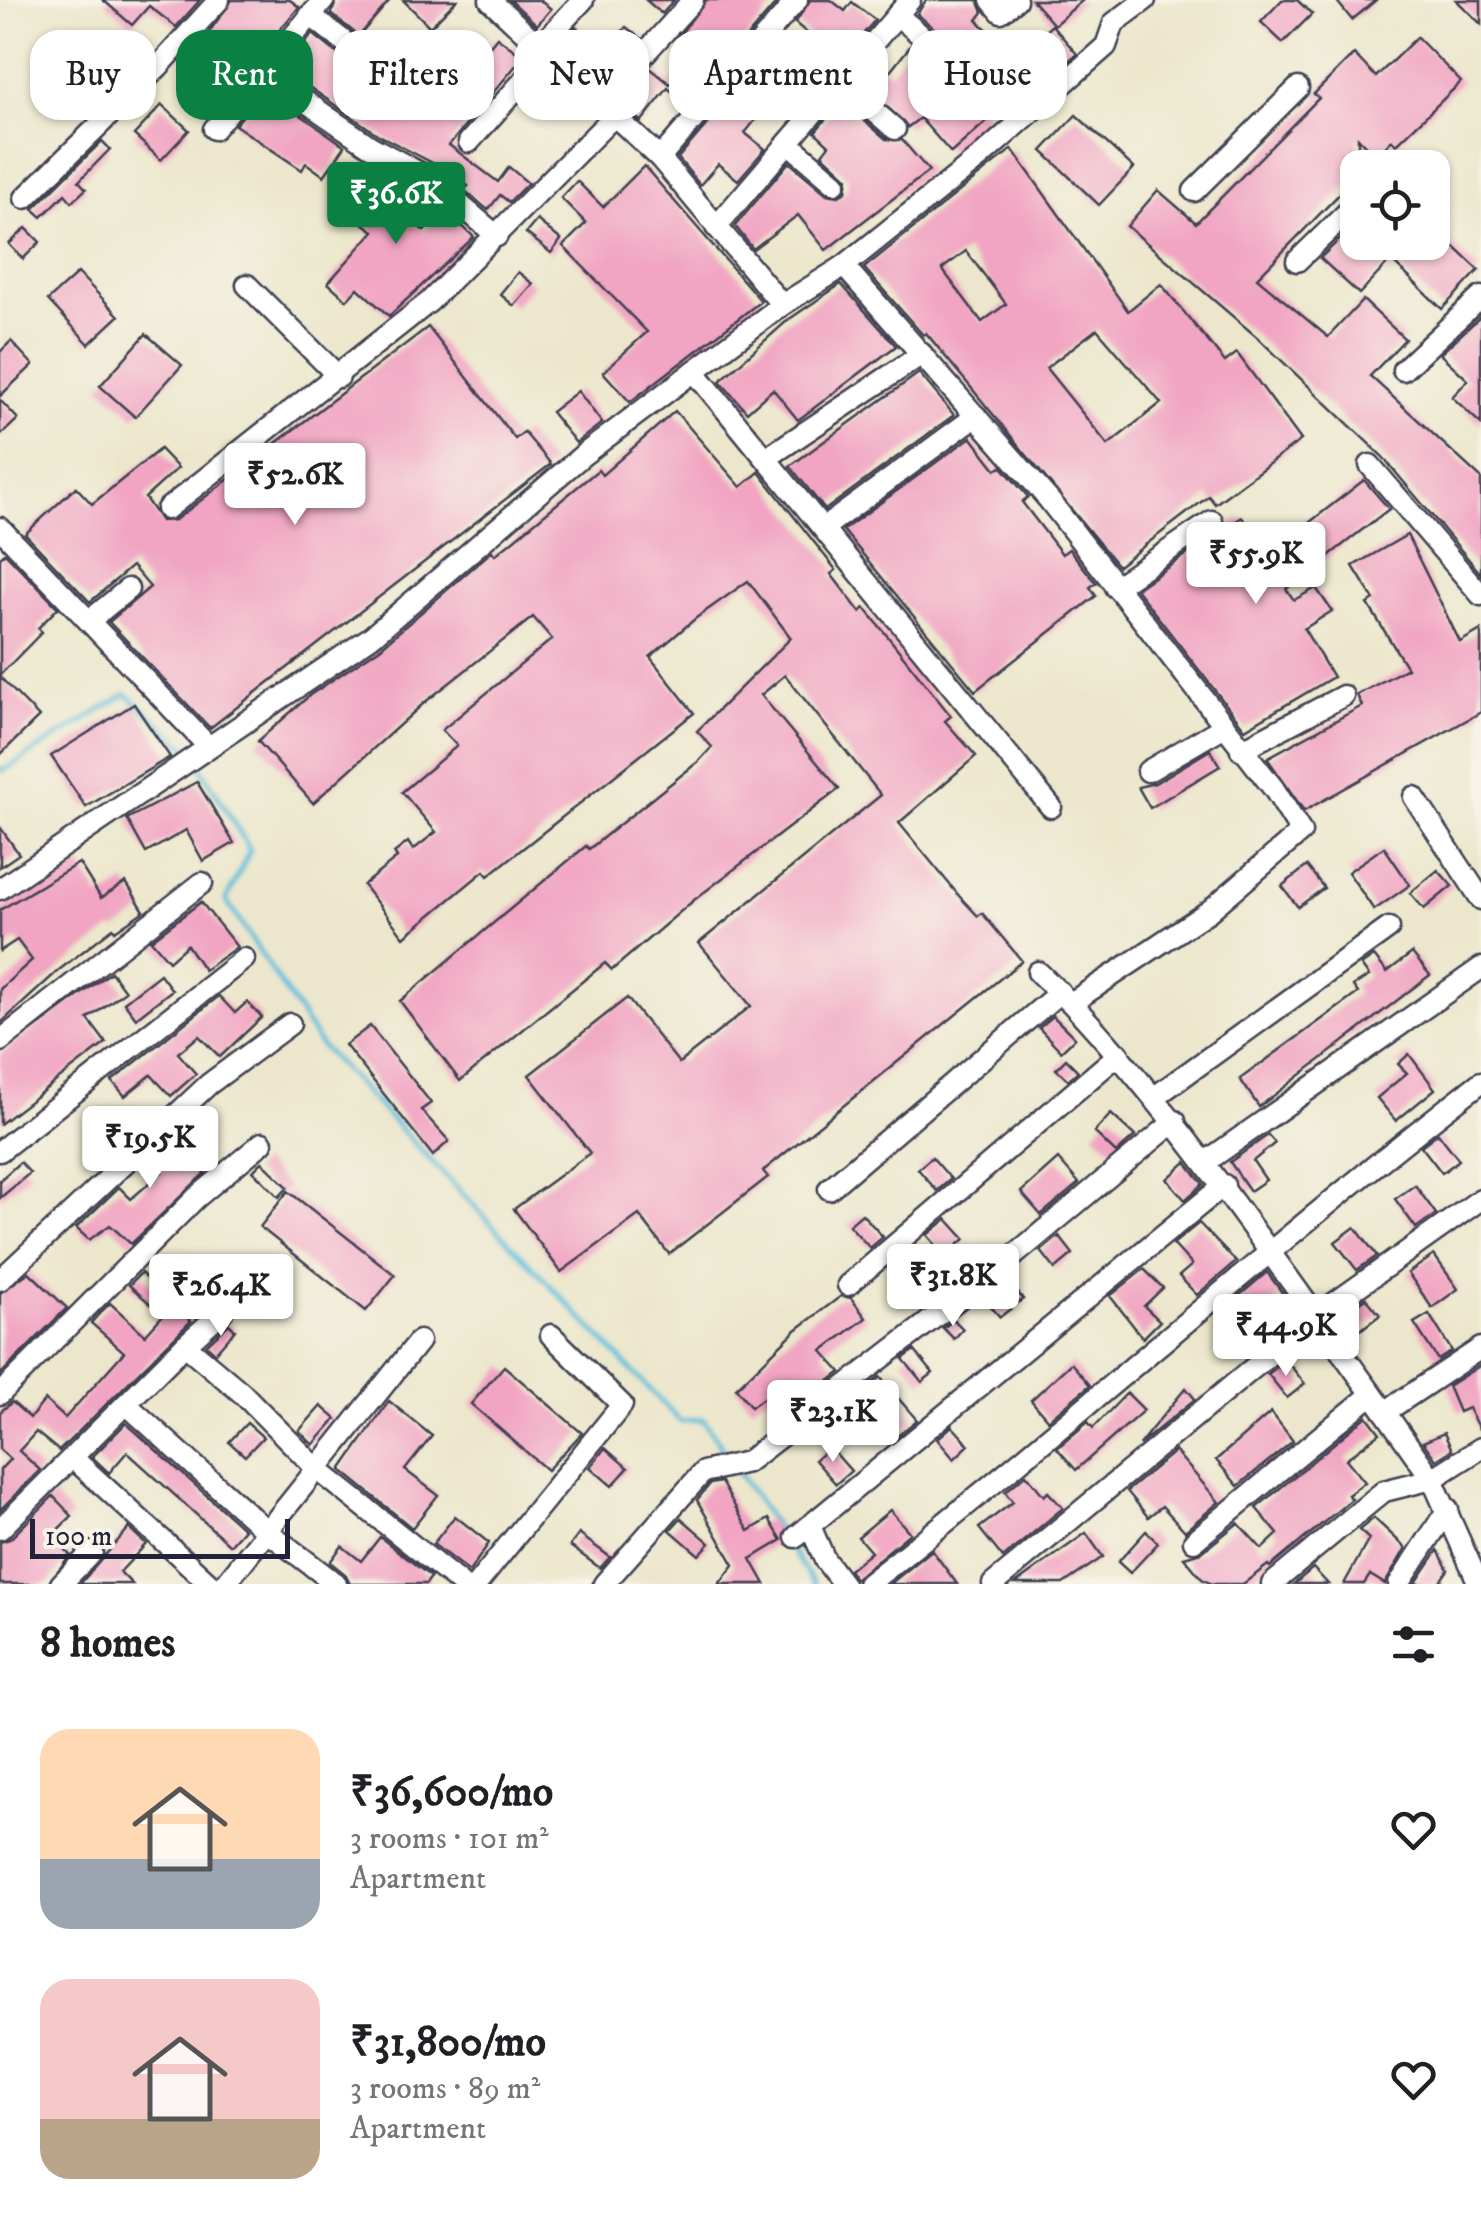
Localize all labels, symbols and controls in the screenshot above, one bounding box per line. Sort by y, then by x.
chip: Buy [30,30,156,120]
chip: Rent [176,30,313,120]
chip: Filters [333,30,494,120]
chip: New [514,30,649,120]
chip: Apartment [669,30,888,120]
chip: House [908,30,1067,120]
map controls [1340,150,1450,260]
button: locate [1340,150,1450,260]
pin: ₹36.6K [315,162,477,247]
text: ₹36.6K [349,174,443,214]
pin: ₹52.6K [214,443,376,528]
text: ₹52.6K [246,455,344,495]
pin: ₹55.9K [1175,522,1337,607]
text: ₹55.9K [1208,534,1304,574]
pin: ₹19.5K [69,1106,231,1191]
text: ₹19.5K [104,1118,196,1158]
pin: ₹31.8K [872,1244,1034,1329]
pin: ₹26.4K [140,1254,302,1339]
text: ₹31.8K [909,1256,997,1296]
text: ₹26.4K [171,1266,271,1306]
pin: ₹44.9K [1205,1294,1367,1379]
text: ₹44.9K [1235,1306,1337,1346]
pin: ₹23.1K [752,1380,914,1465]
text: ₹23.1K [789,1392,877,1432]
scale bar [30,1514,290,1558]
text: 100 m [45,1519,112,1554]
icon: filters [1386,1617,1441,1672]
text: 8 homes [40,1618,175,1670]
text: ₹36,600/mo [350,1767,553,1819]
icon: home [120,1769,240,1889]
icon: heart [1386,1802,1441,1857]
text: 3 rooms · 101 m² [350,1819,549,1859]
text: Apartment [350,1859,486,1899]
text: ₹31,800/mo [350,2017,546,2069]
icon: home [120,2019,240,2139]
icon: heart [1386,2052,1441,2107]
text: 3 rooms · 89 m² [350,2069,540,2109]
text: Apartment [350,2109,486,2149]

